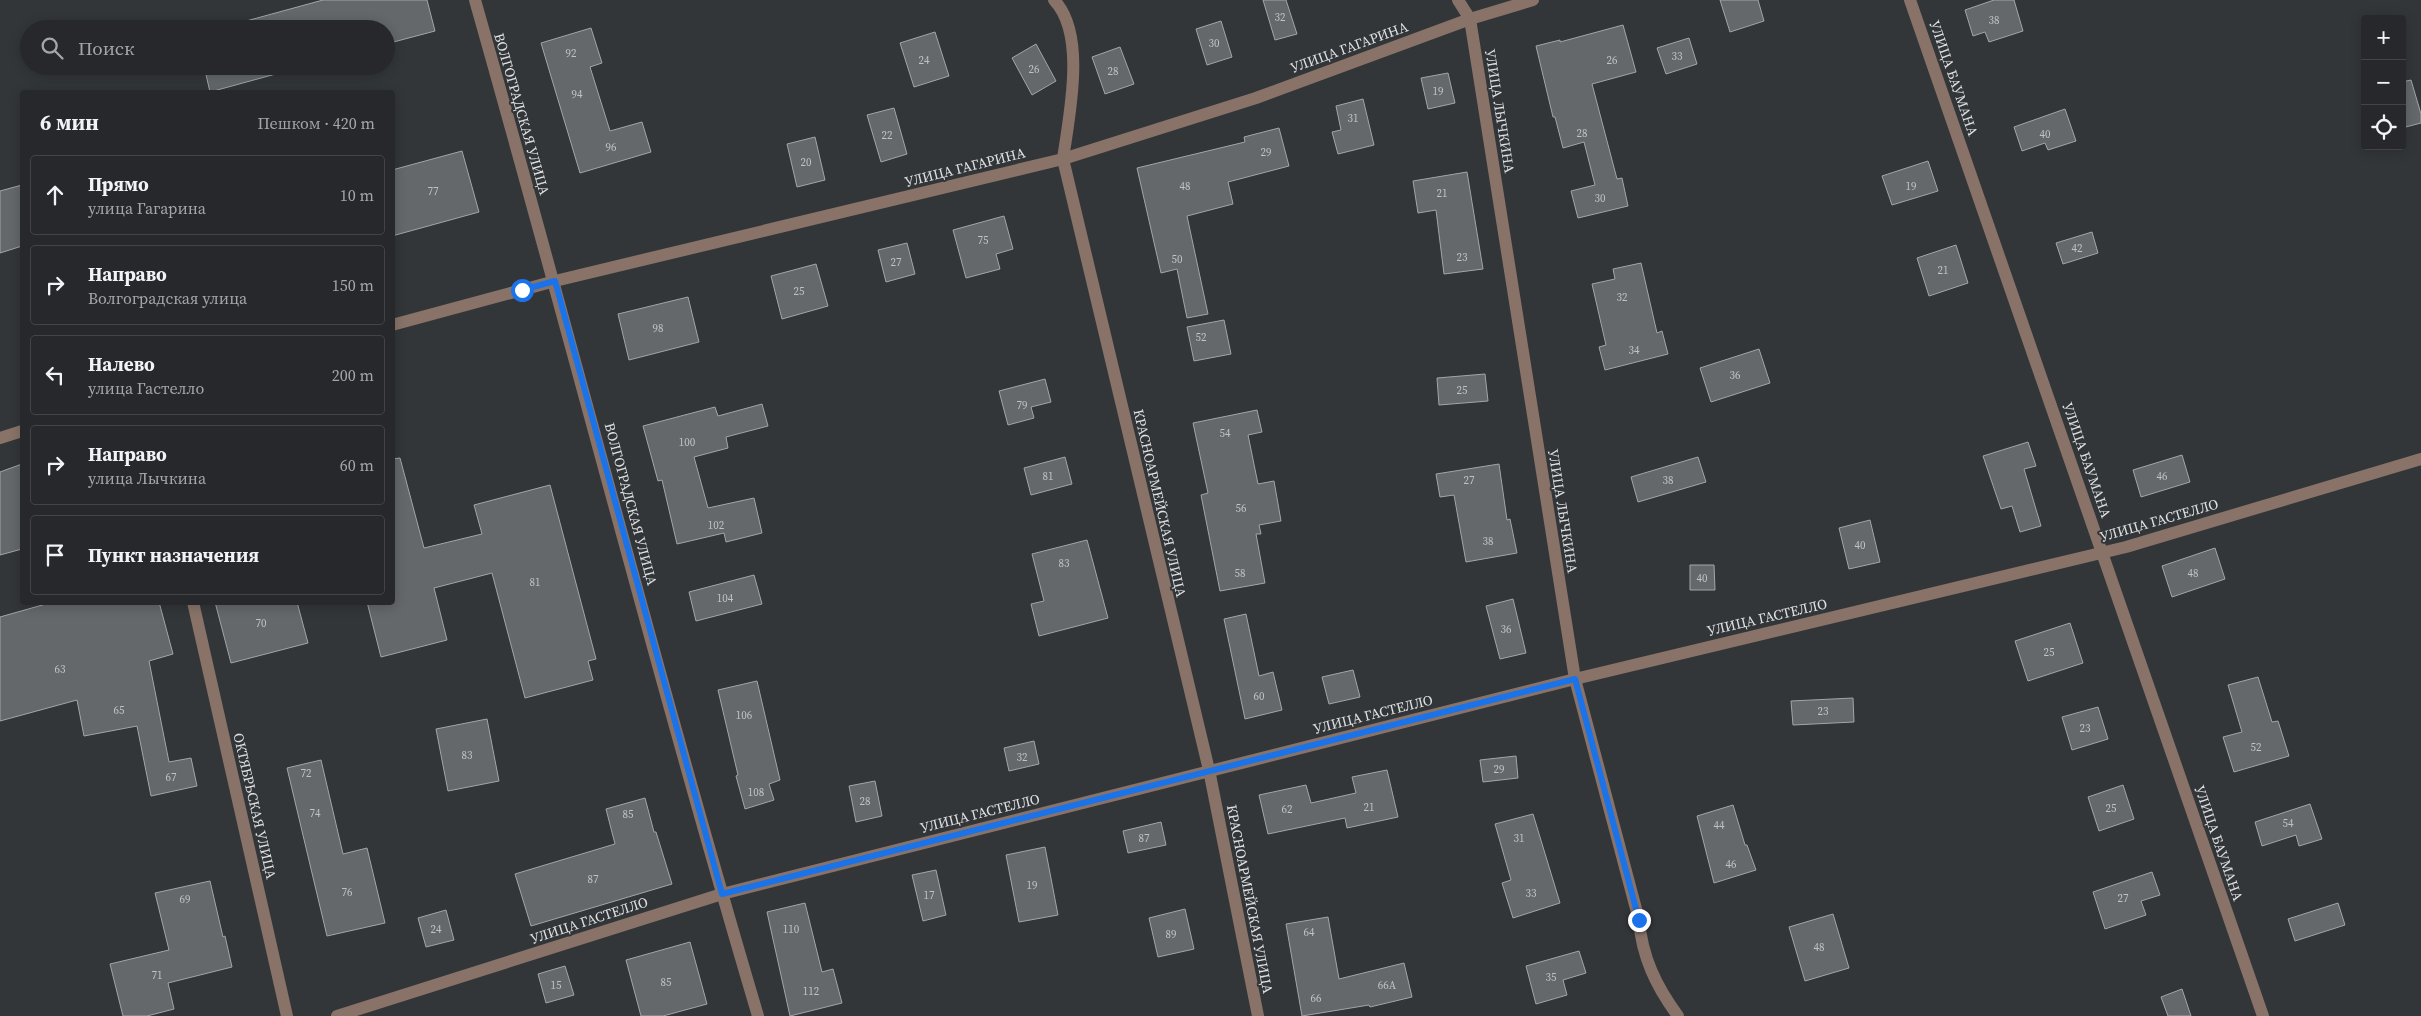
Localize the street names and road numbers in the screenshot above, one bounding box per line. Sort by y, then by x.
street label: УЛИЦА ГАГАРИНА [1287,16,1411,78]
street label: УЛИЦА БАУМАНА [1925,18,1983,139]
street label: ВОЛГОГРАДСКАЯ УЛИЦА [489,31,555,198]
street label: УЛИЦА ЛЫЧКИНА [1480,48,1520,175]
street label: УЛИЦА ГАГАРИНА [903,142,1028,192]
street label: УЛИЦА БАУМАНА [2058,400,2116,521]
street label: КРАСНОАРМЕЙСКАЯ УЛИЦА [1129,407,1192,600]
street label: ВОЛГОГРАДСКАЯ УЛИЦА [600,420,663,588]
street label: УЛИЦА ЛЫЧКИНА [1543,448,1583,575]
street label: УЛИЦА ГАСТЕЛЛО [2097,493,2221,547]
street label: УЛИЦА ГАСТЕЛЛО [1705,593,1829,641]
street label: УЛИЦА ГАСТЕЛЛО [1311,689,1435,739]
street label: ОКТЯБРЬСКАЯ УЛИЦА [228,731,282,882]
street label: УЛИЦА БАУМАНА [2190,783,2248,904]
street label: УЛИЦА ГАСТЕЛЛО [918,788,1042,838]
street label: КРАСНОАРМЕЙСКАЯ УЛИЦА [1222,803,1278,996]
street label: УЛИЦА ГАСТЕЛЛО [528,892,650,948]

